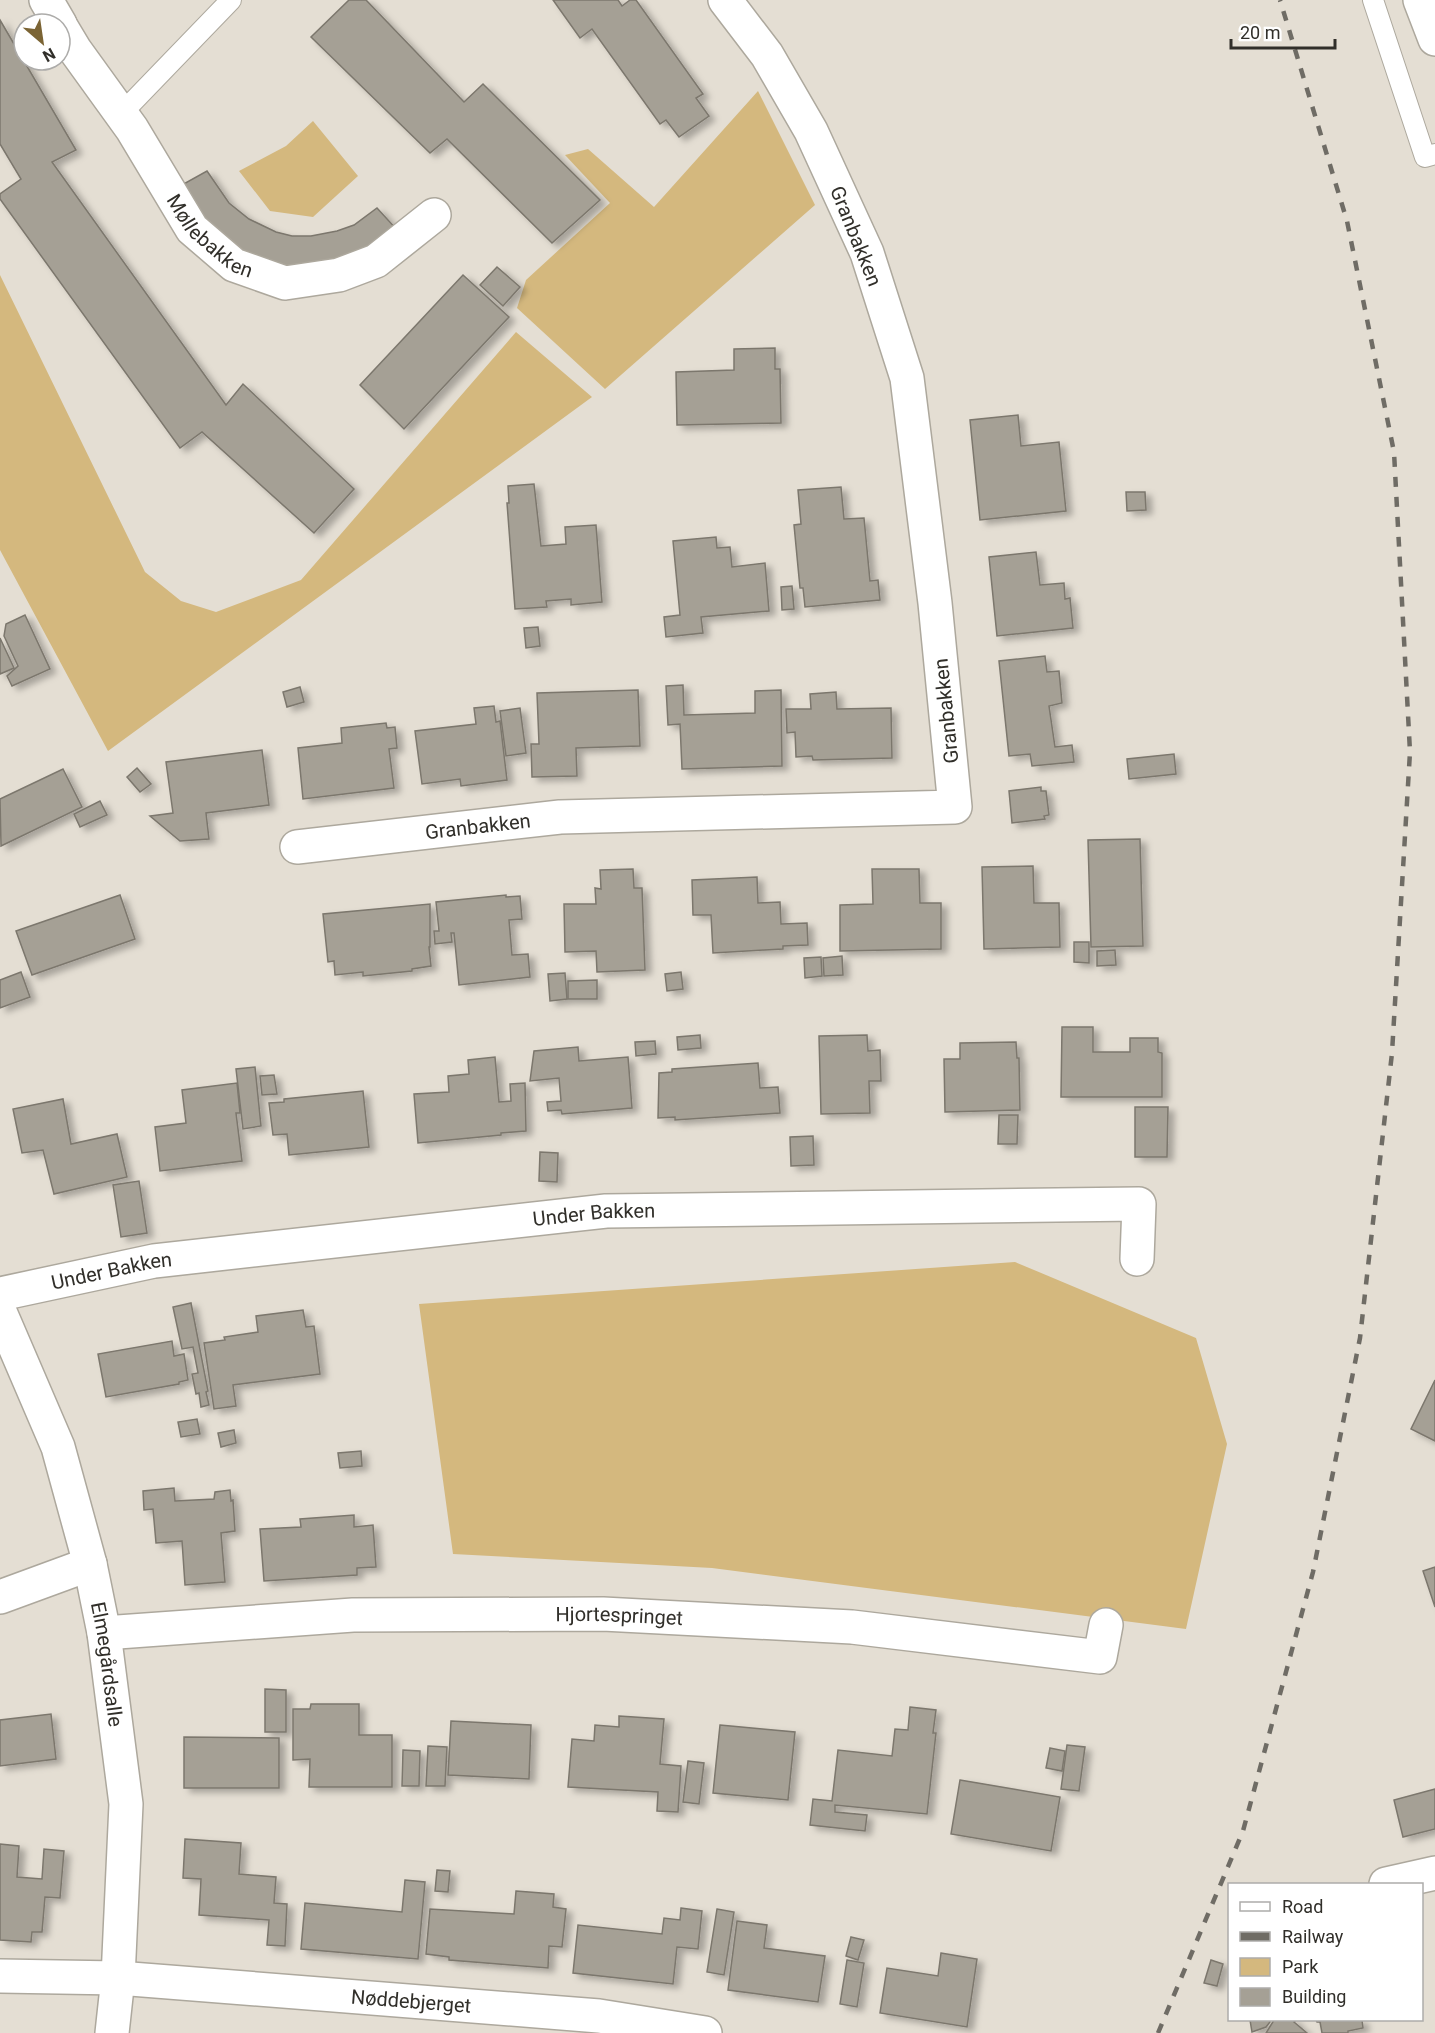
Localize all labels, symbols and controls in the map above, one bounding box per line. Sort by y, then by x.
north arrow [12,12,72,72]
scale bar [1231,12,1334,50]
text: 20 m [1240,22,1280,43]
text: N [39,44,59,66]
street label: Granbakken [825,182,887,290]
street label: Møllebakken [162,190,256,283]
street label: Granbakken [929,657,963,765]
street label: Granbakken [424,808,532,844]
street label: Under Bakken [531,1198,655,1231]
street label: Under Bakken [49,1247,173,1295]
street label: Elmegårdsalle [86,1600,128,1728]
street label: Hjortespringet [556,1602,684,1630]
legend [1228,1883,1423,2021]
text: Road [1282,1896,1323,1917]
text: Railway [1282,1926,1344,1947]
text: Park [1282,1956,1319,1977]
street label: Nøddebjerget [350,1984,472,2018]
text: Building [1282,1986,1346,2007]

